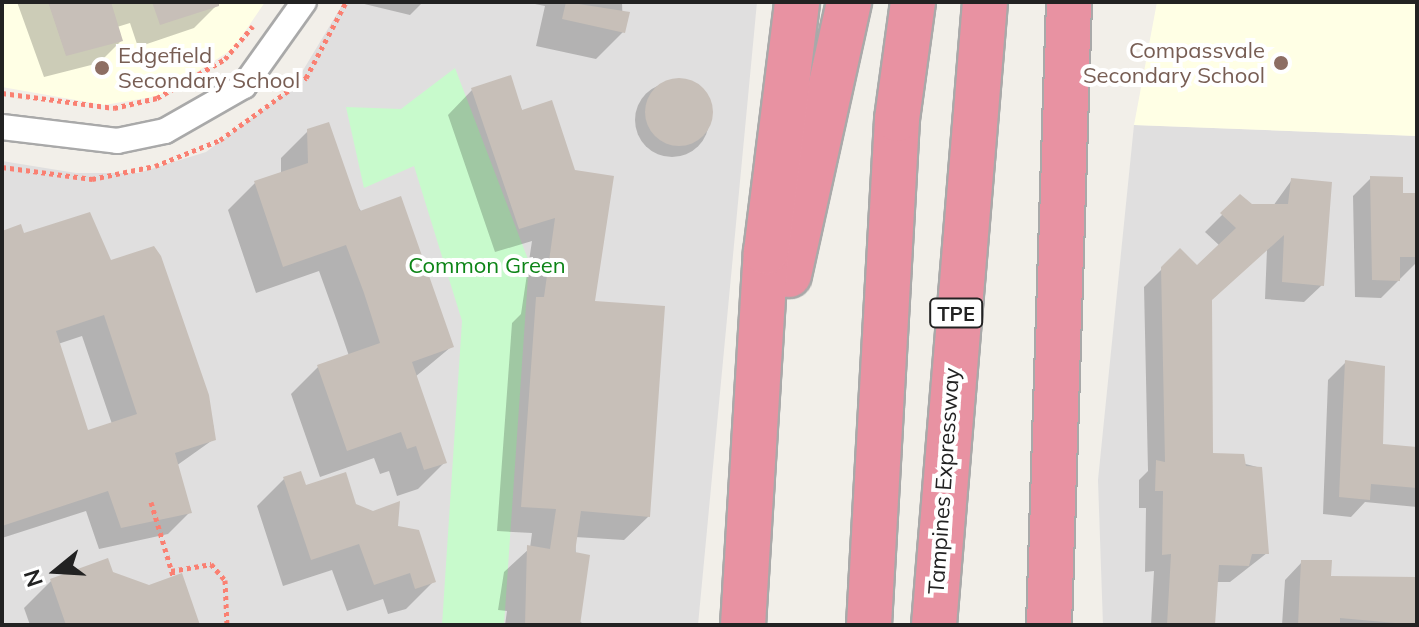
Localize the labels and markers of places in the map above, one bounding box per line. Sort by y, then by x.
place label: Compassvale Secondary School [1083,37,1265,88]
place label: Edgefield Secondary School [118,42,300,94]
marker: Compassvale Secondary School [1272,54,1290,72]
marker: Edgefield Secondary School [93,59,111,77]

